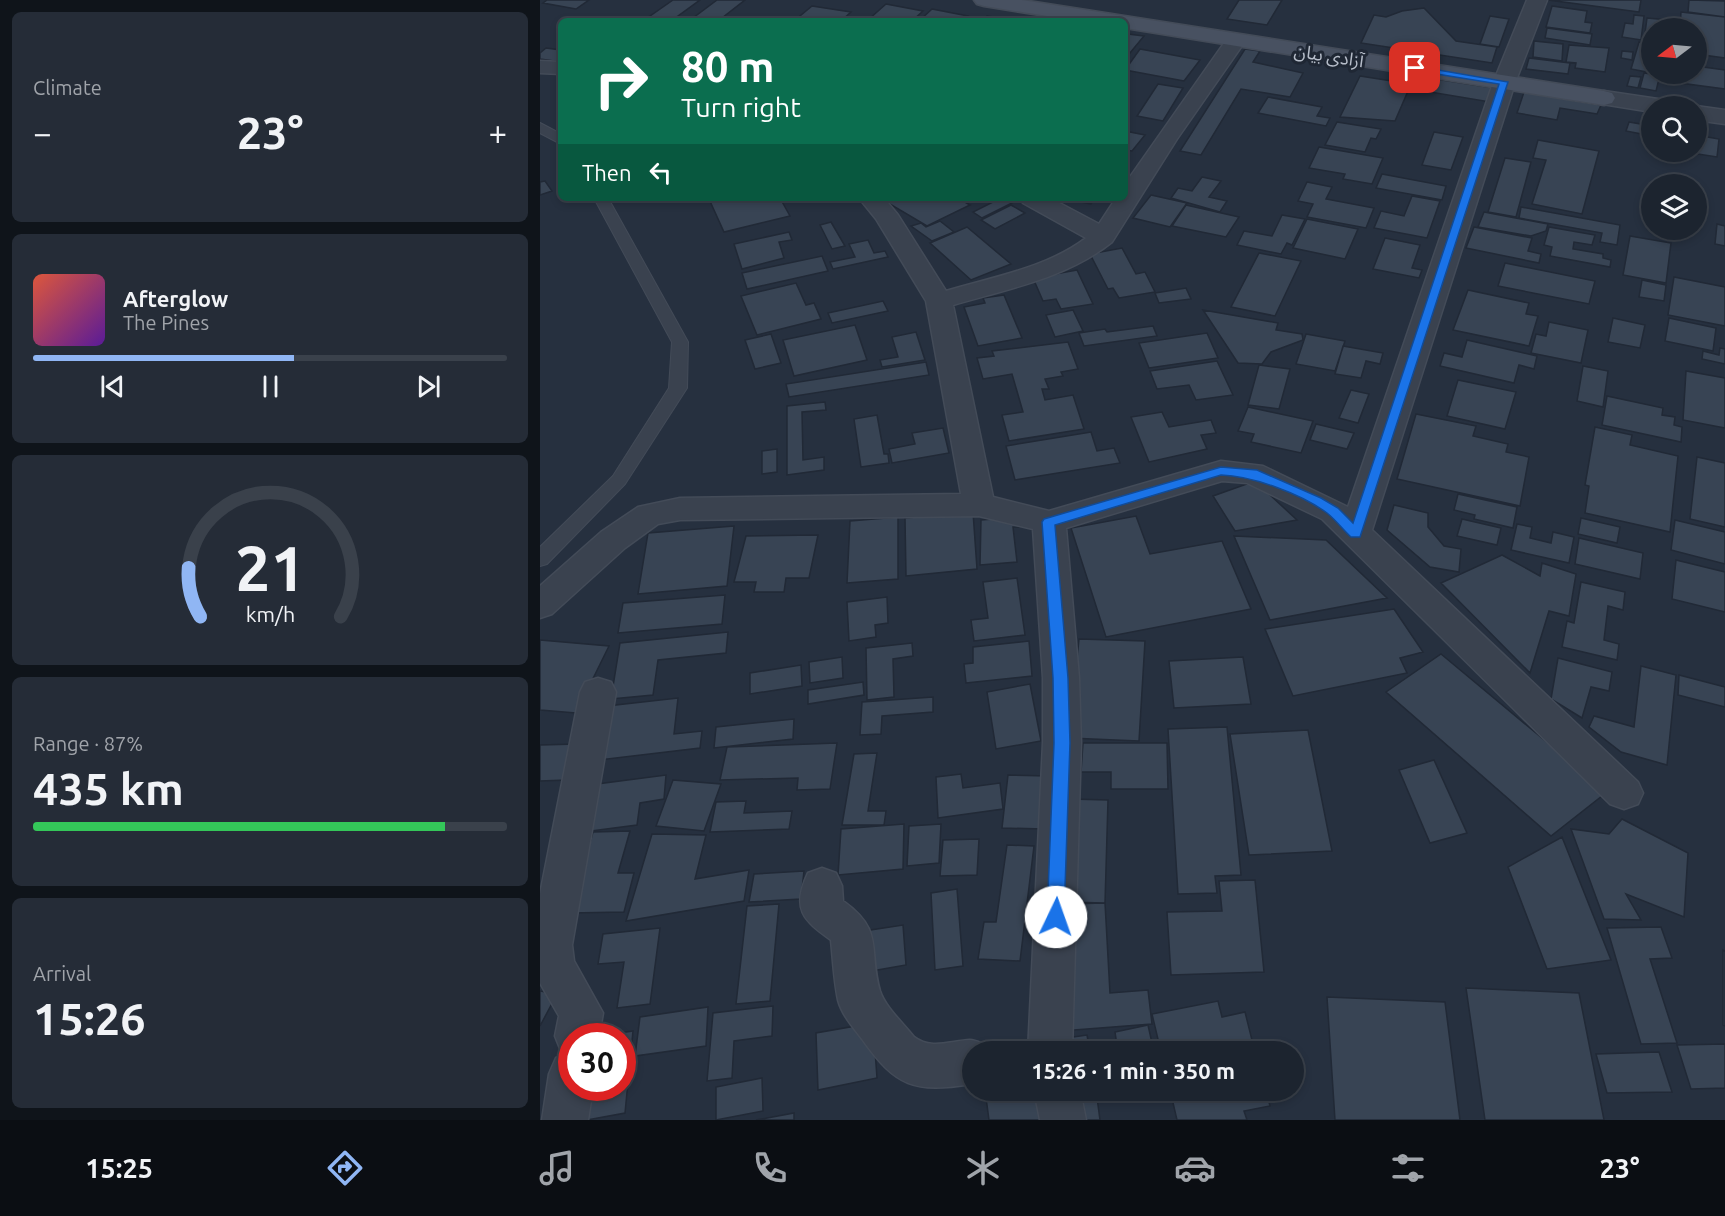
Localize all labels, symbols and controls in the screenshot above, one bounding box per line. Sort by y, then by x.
north arrow [1641,18,1707,84]
map controls [1641,18,1707,240]
street label: آزادی بیان [1292,40,1366,72]
icon: right [582,42,660,120]
pin [1389,42,1440,93]
text: 80 m [681,43,775,90]
icon: arrive [1398,51,1431,84]
text: Climate [33,76,102,99]
text: Turn right [681,92,801,122]
button: search [1641,96,1707,162]
text: 23° [237,107,303,158]
text: − [33,114,52,151]
text: + [488,114,507,151]
icon: left [644,156,677,189]
text: Then [582,160,632,185]
button: layers [1641,174,1707,240]
text: Afterglow [123,286,228,311]
text: The Pines [123,311,209,334]
icon: previous [96,370,129,403]
icon: pause [254,370,287,403]
icon: next [412,370,445,403]
text: 21 [235,533,305,603]
text: km/h [245,602,295,626]
text: Range · 87% [33,732,143,755]
text: 435 km [33,763,184,814]
position arrow [1024,885,1088,949]
text: Arrival [33,962,91,985]
text: 15:26 [33,993,146,1044]
speed limit sign: 30 [558,1023,636,1101]
text: 15:26 · 1 min · 350 m [1031,1058,1235,1083]
icon: directions [324,1147,366,1189]
icon: music [536,1147,578,1189]
icon: phone [749,1147,791,1189]
icon: climate [962,1147,1004,1189]
icon: car [1174,1147,1216,1189]
icon: filters [1387,1147,1429,1189]
text: 15:25 [85,1153,153,1183]
text: 23° [1600,1153,1640,1183]

